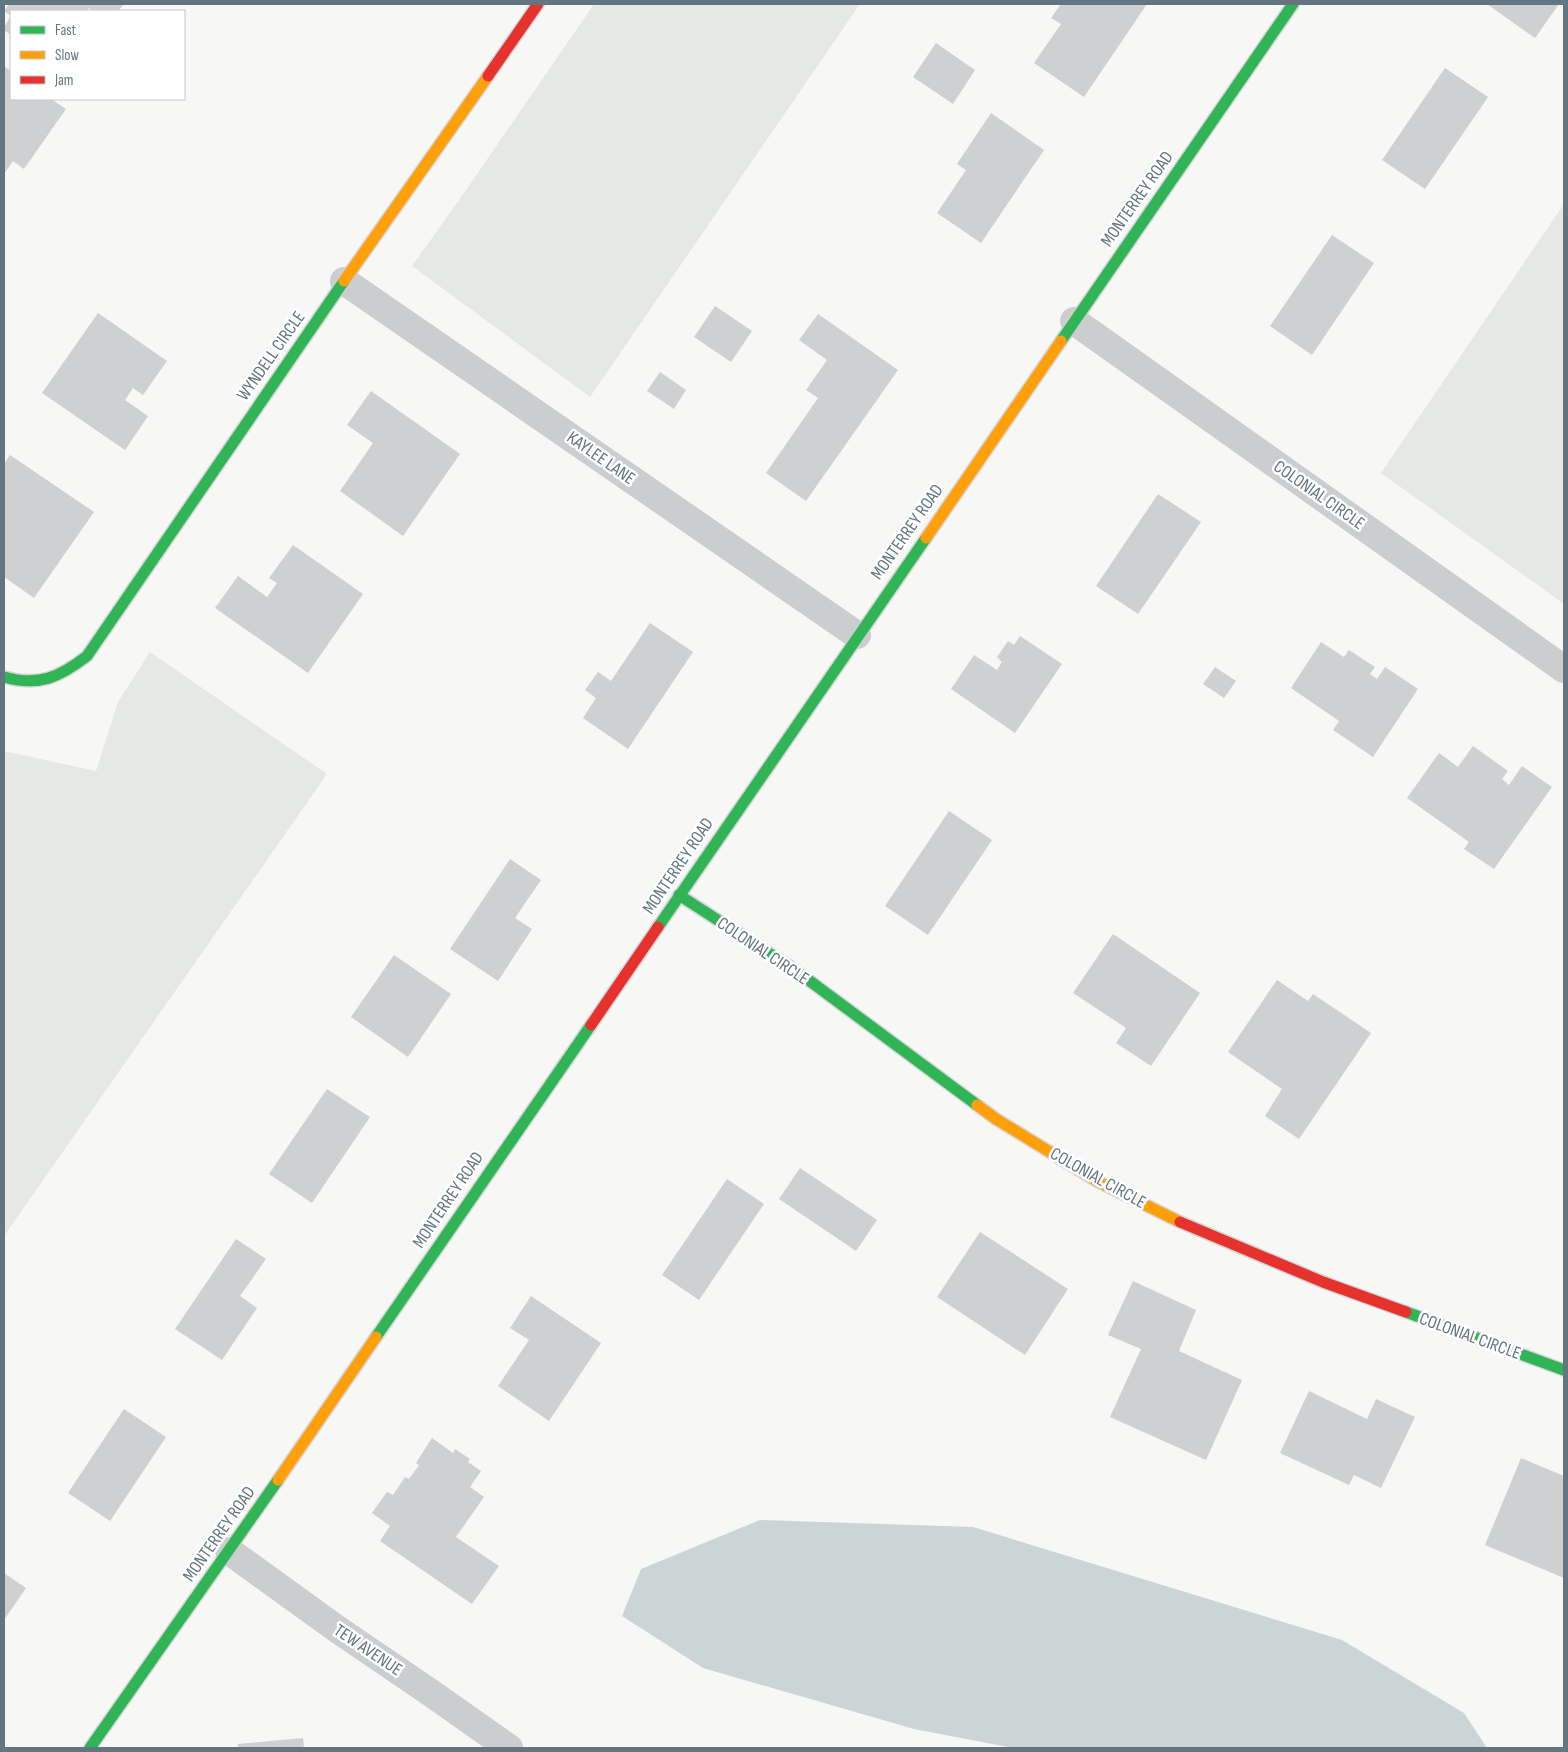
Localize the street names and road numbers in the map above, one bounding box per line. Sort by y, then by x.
street label: MONTERREY ROAD [1096,147,1178,251]
street label: WYNDELL CIRCLE [232,307,310,405]
street label: KAYLEE LANE [563,427,639,489]
street label: COLONIAL CIRCLE [1270,456,1368,534]
street label: MONTERREY ROAD [866,480,948,584]
street label: MONTERREY ROAD [638,814,718,918]
street label: COLONIAL CIRCLE [713,913,813,989]
street label: COLONIAL CIRCLE [1046,1143,1150,1213]
street label: MONTERREY ROAD [408,1148,488,1252]
street label: COLONIAL CIRCLE [1417,1308,1523,1364]
street label: MONTERREY ROAD [178,1482,260,1586]
street label: TEW AVENUE [330,1620,406,1680]

